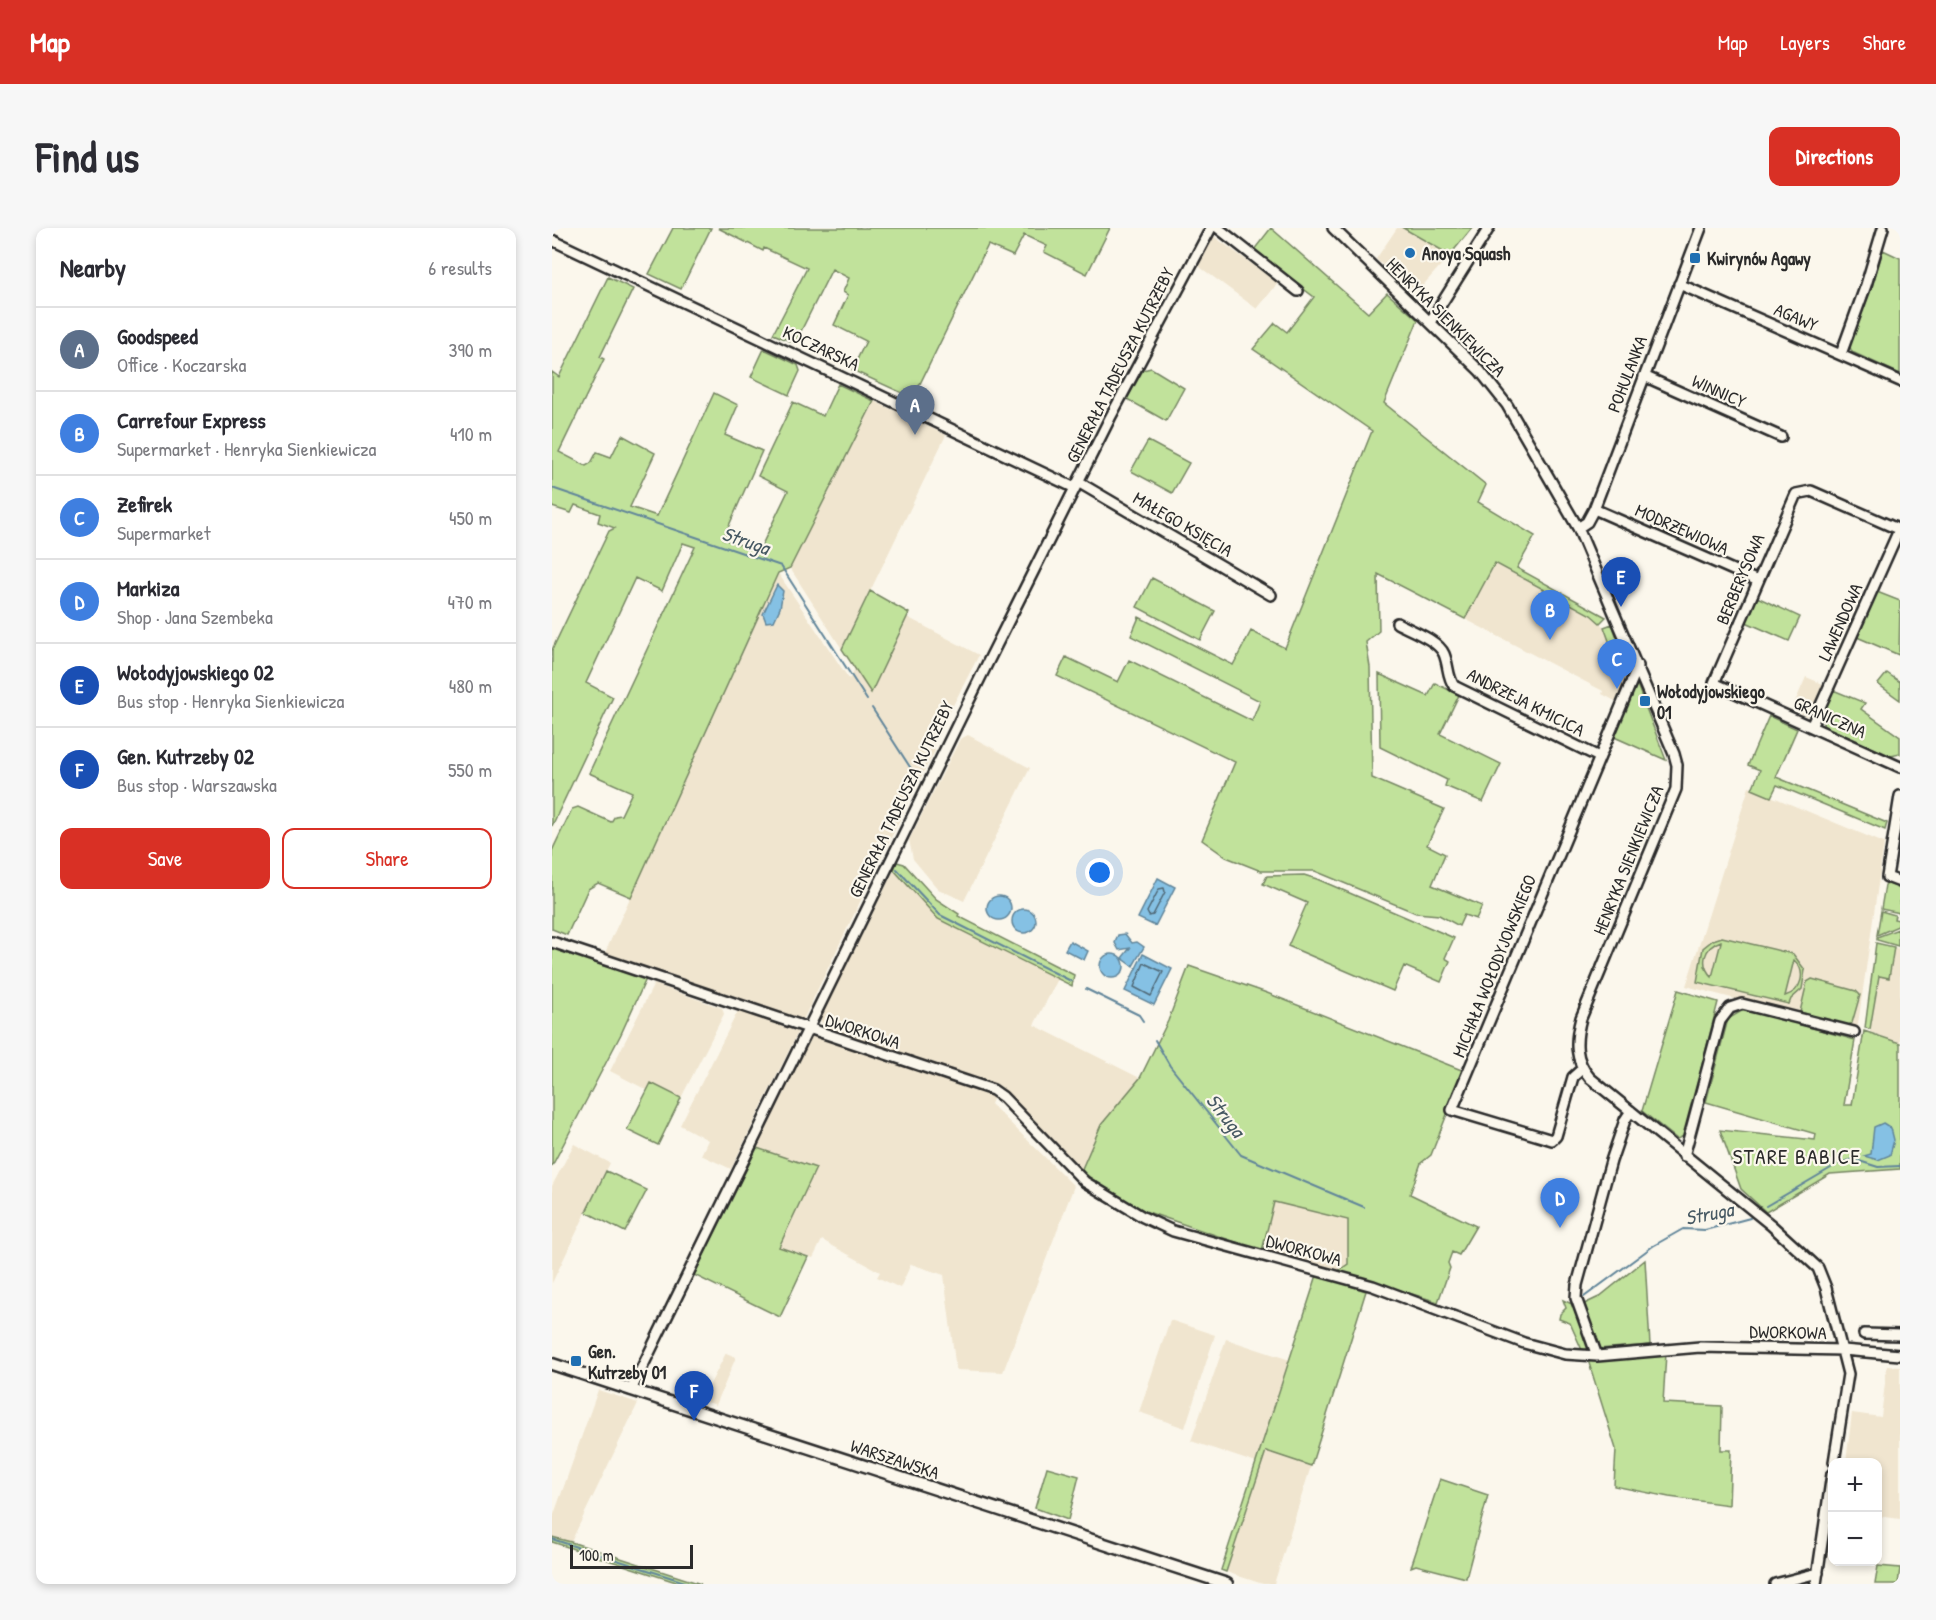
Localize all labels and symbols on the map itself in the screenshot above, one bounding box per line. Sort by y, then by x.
place label: Anoya Squash [1422,241,1511,267]
marker: Anoya Squash [1403,246,1417,260]
place label: Kwirynów Agawy [1707,246,1811,272]
marker: Kwirynów Agawy [1688,251,1702,265]
street label: HENRYKA SIENKIEWICZA [1381,252,1511,382]
street label: GENERAŁA TADEUSZA KUTRZEBY [1060,263,1180,467]
street label: AGAWY [1770,297,1822,337]
street label: KOCZARSKA [779,319,864,377]
street label: POHULANKA [1601,332,1653,416]
street label: WINNICY [1688,368,1750,414]
pin: A [896,386,934,435]
street label: MAŁEGO KSIĘCIA [1129,485,1238,563]
street label: MODRZEWIOWA [1631,497,1733,561]
water label: Struga [718,519,775,562]
street label: BERBERYSOWA [1710,529,1770,628]
pin: E [1602,558,1640,607]
street label: LAWENDOWA [1812,579,1868,665]
pin: B [1530,590,1570,640]
pin: C [1598,640,1636,689]
street label: ANDRZEJA KMICICA [1463,662,1589,742]
place label: Wołodyjowskiego 01 [1657,679,1765,725]
street label: GRANICZNA [1790,690,1870,744]
marker: Wołodyjowskiego 01 [1638,694,1652,708]
street label: GENERAŁA TADEUSZA KUTRZEBY [842,696,960,902]
street label: HENRYKA SIENKIEWICZA [1587,781,1669,938]
your location [1085,858,1114,887]
street label: MICHAŁA WOŁODYJOWSKIEGO [1446,871,1542,1061]
street label: DWORKOWA [822,1007,904,1055]
water label: Struga [1200,1088,1253,1145]
district label: STARE BABICE [1733,1142,1861,1171]
pin: D [1540,1178,1580,1228]
water label: Struga [1683,1195,1738,1232]
street label: DWORKOWA [1264,1228,1345,1272]
street label: DWORKOWA [1749,1319,1827,1345]
place label: Gen. Kutrzeby 01 [588,1339,667,1386]
marker: Gen. Kutrzeby 01 [569,1354,583,1368]
pin: F [674,1372,714,1421]
street label: WARSZAWSKA [848,1433,943,1485]
scale bar [570,1542,693,1570]

